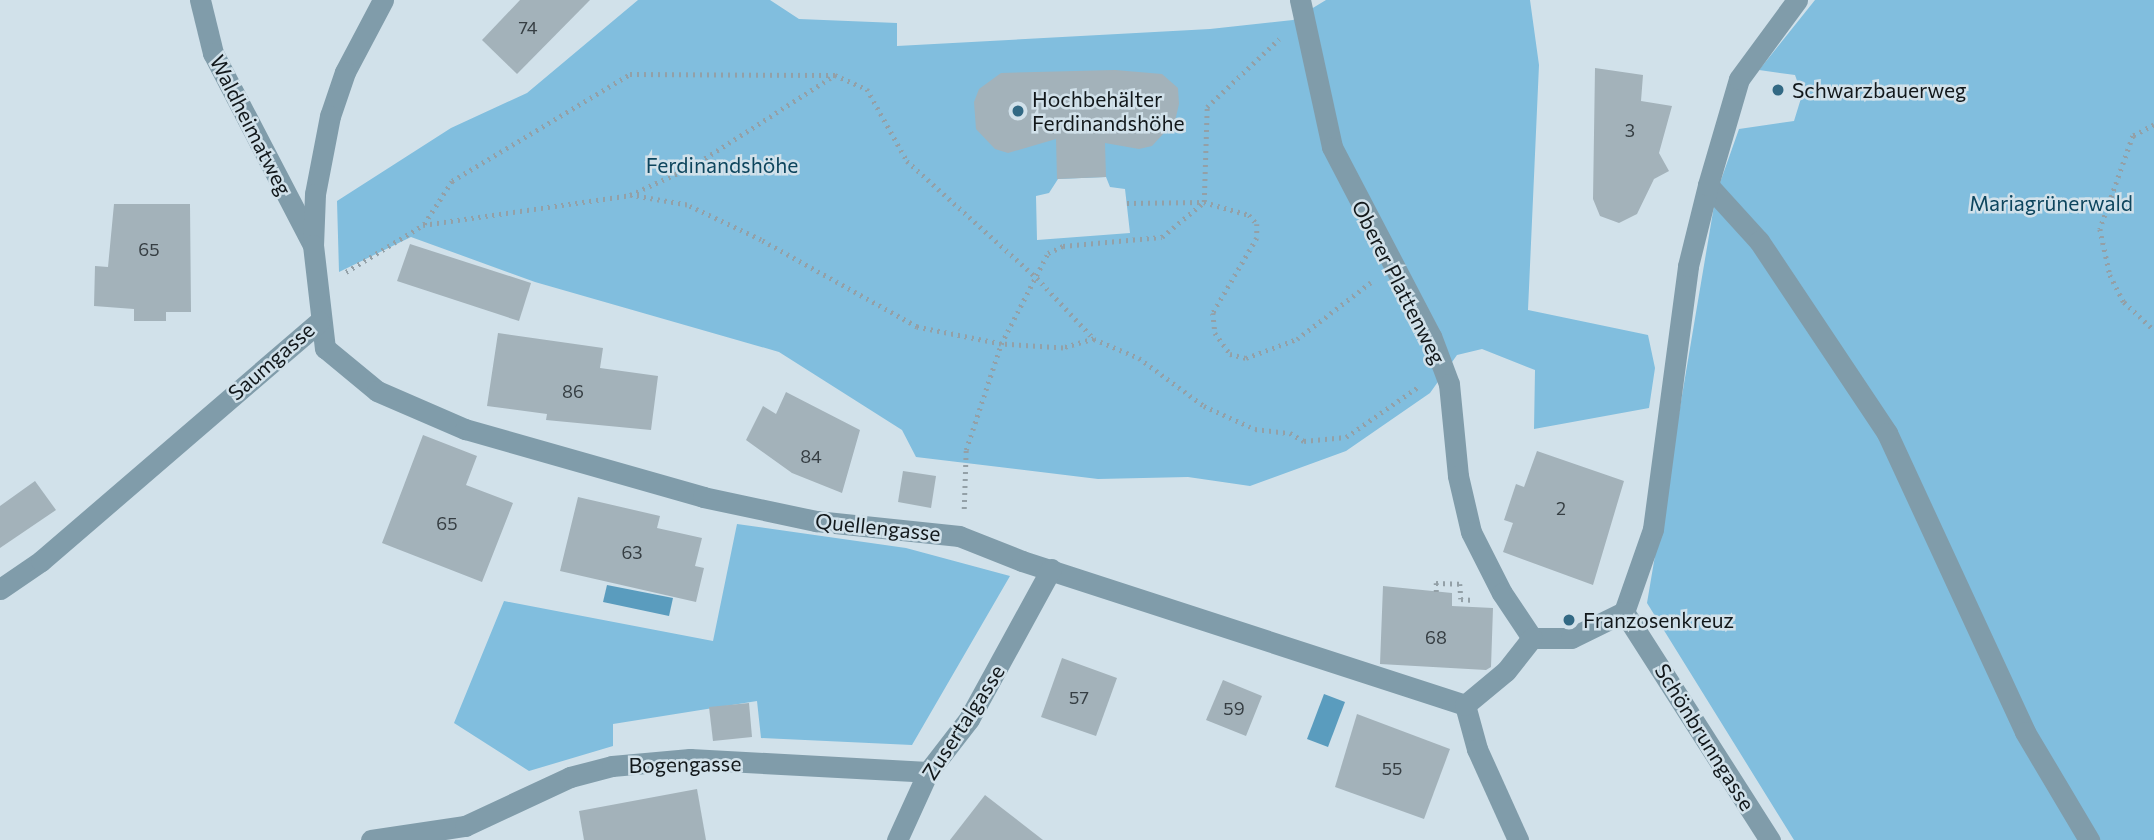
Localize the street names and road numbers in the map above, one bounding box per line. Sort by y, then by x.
street label: Waldheimatweg [205,51,297,199]
street label: Oberer Plattenweg [1347,196,1451,368]
street label: Saumgasse [223,317,319,405]
street label: Quellengasse [814,508,942,546]
street label: Schönbrunngasse [1650,659,1760,815]
street label: Zusertalgasse [916,660,1010,784]
street label: Bogengasse [628,750,742,778]

